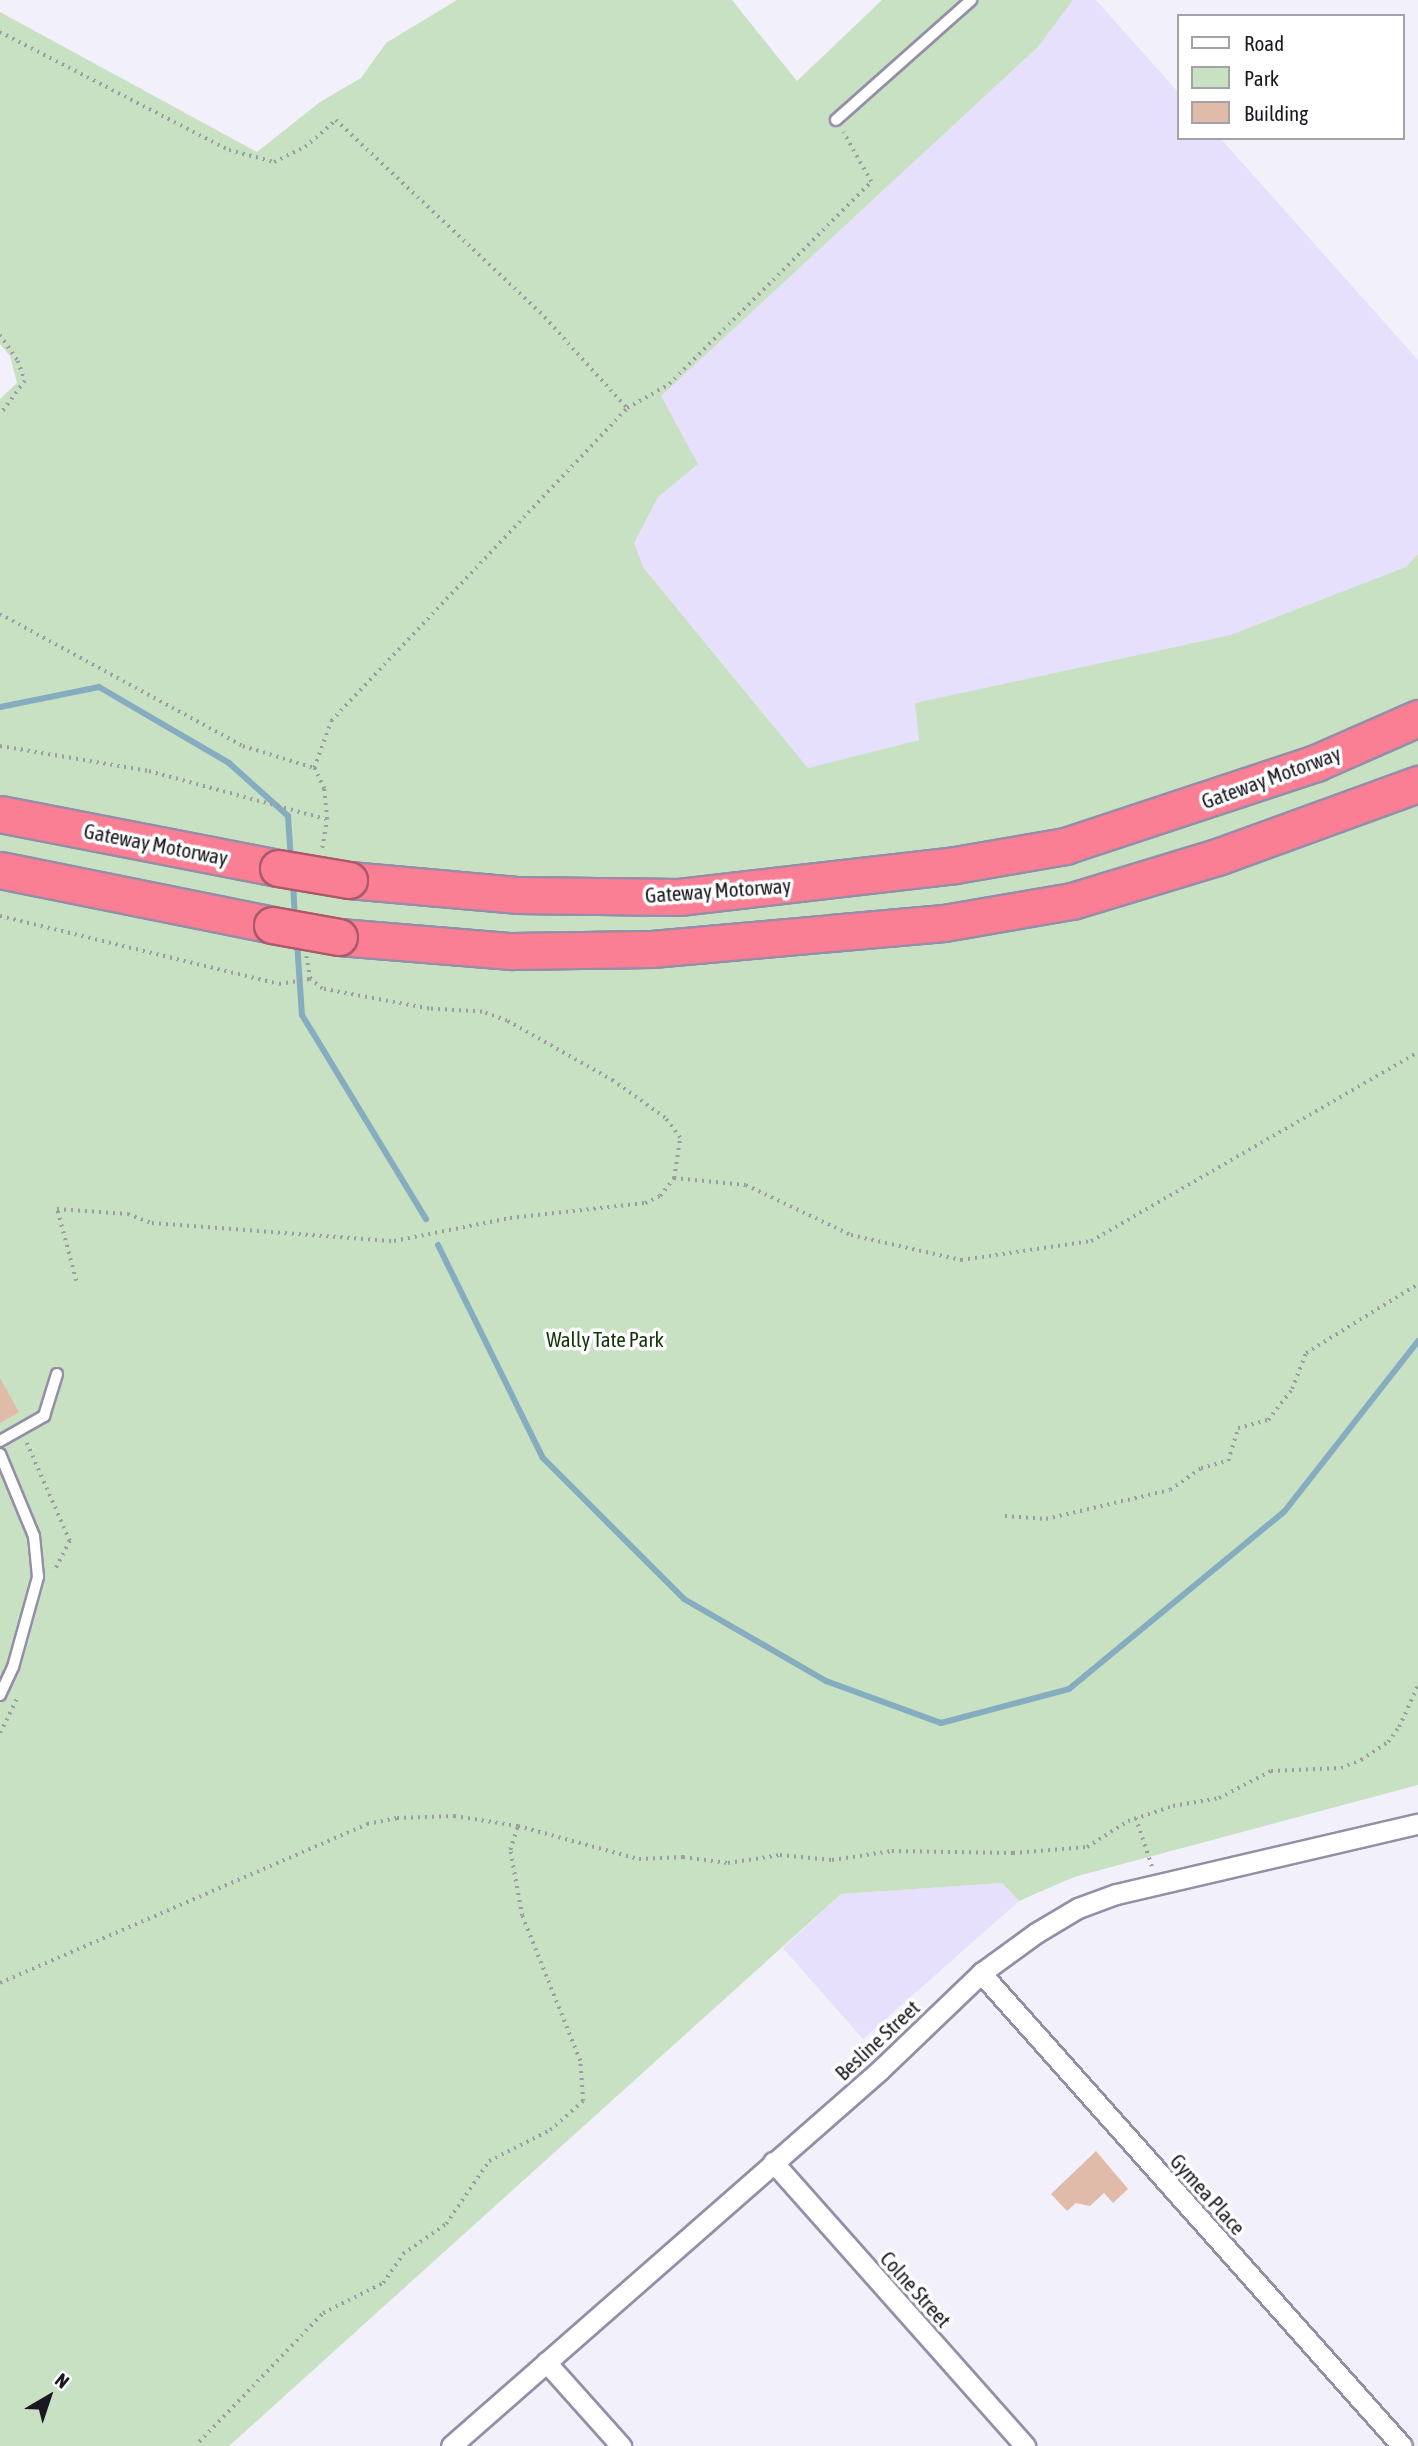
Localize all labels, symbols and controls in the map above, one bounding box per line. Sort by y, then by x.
legend [1176,14,1404,140]
text: Road [1244,31,1284,55]
text: Park [1244,66,1279,90]
text: Building [1244,101,1308,125]
street label: Gateway Motorway [1198,740,1344,814]
street label: Gateway Motorway [82,818,230,870]
street label: Gateway Motorway [644,872,792,908]
park label: Wally Tate Park [546,1326,664,1352]
street label: Besline Street [830,1995,924,2085]
street label: Gymea Place [1165,2148,1251,2240]
street label: Colne Street [875,2246,957,2332]
north arrow [14,2362,84,2432]
text: N [51,2369,73,2393]

